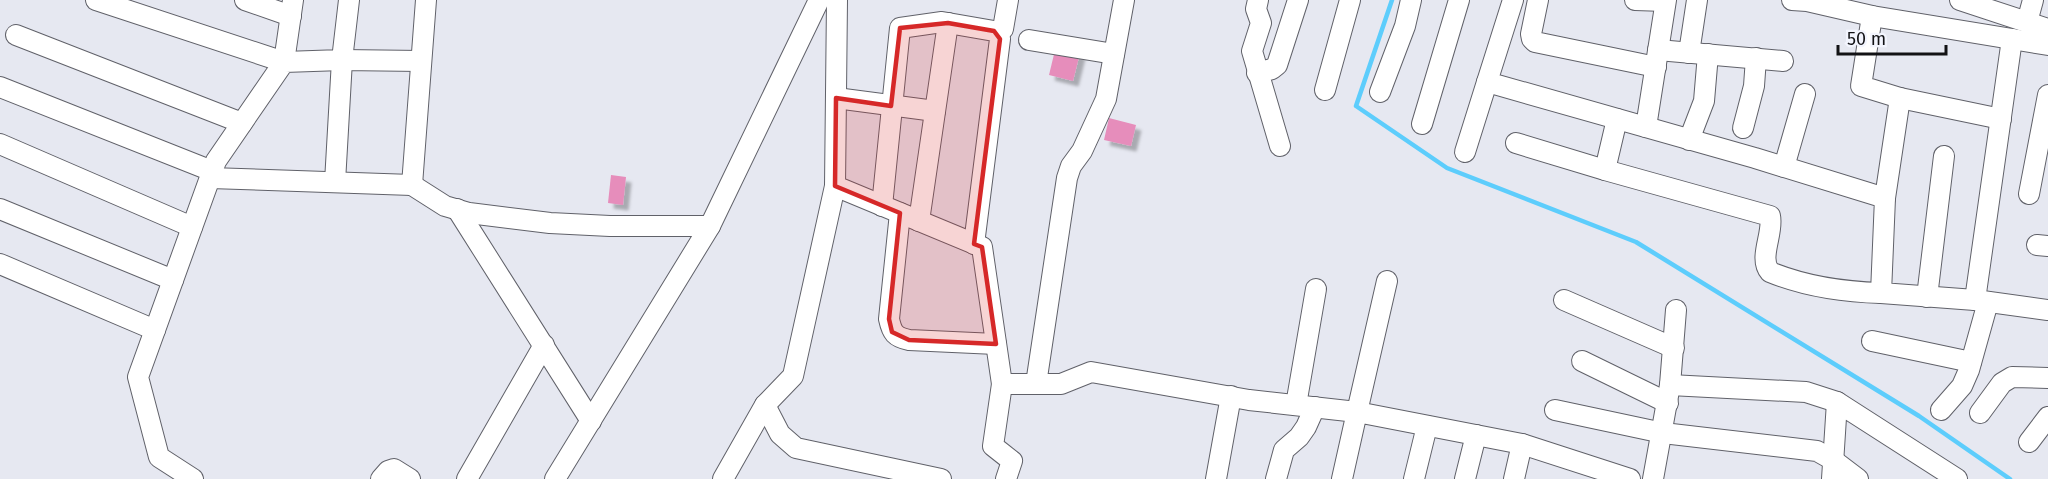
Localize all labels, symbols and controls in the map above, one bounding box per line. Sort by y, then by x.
scale bar [1838,18,1946,56]
text: 50 m [1847,28,1886,50]

